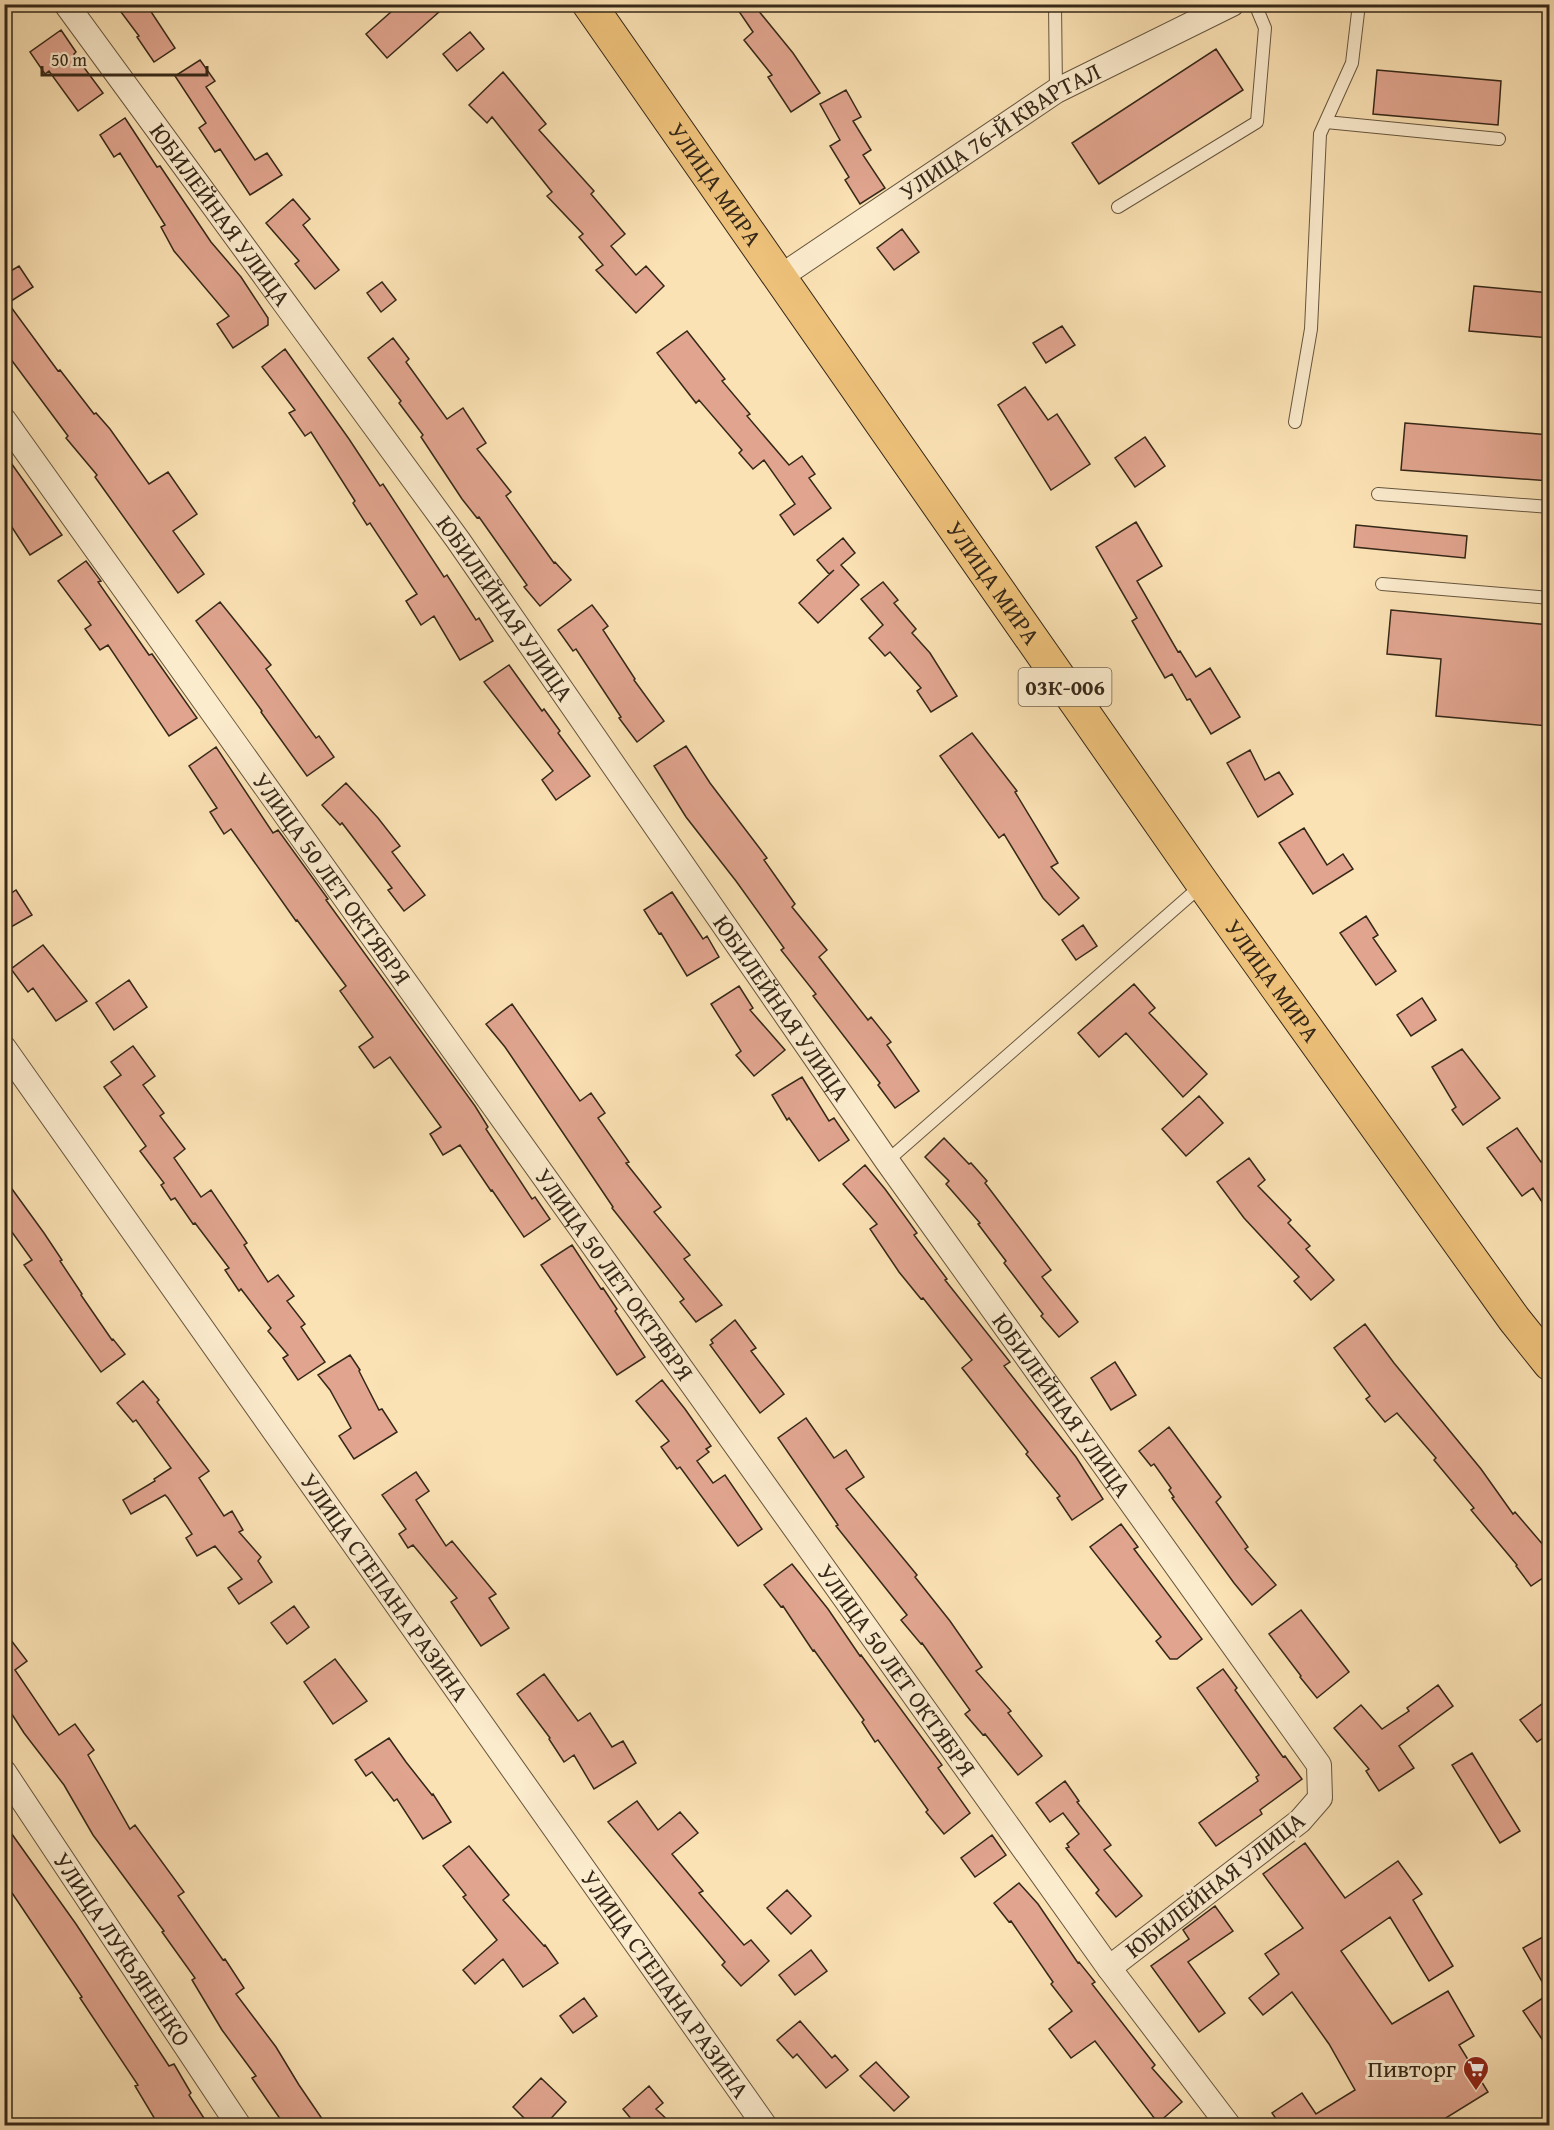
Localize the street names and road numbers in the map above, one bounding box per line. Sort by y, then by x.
street label: УЛИЦА 76-Й КВАРТАЛ [892,54,1106,209]
street label: ЮБИЛЕЙНАЯ УЛИЦА [141,115,300,314]
street label: УЛИЦА МИРА [660,115,771,253]
street label: ЮБИЛЕЙНАЯ УЛИЦА [428,508,583,709]
street label: УЛИЦА МИРА [938,514,1049,652]
road number: 03К-006 [1018,668,1112,706]
street label: УЛИЦА 50 ЛЕТ ОКТЯБРЯ [244,765,420,992]
street label: ЮБИЛЕЙНАЯ УЛИЦА [705,907,859,1109]
street label: УЛИЦА МИРА [1217,912,1329,1050]
street label: УЛИЦА 50 ЛЕТ ОКТЯБРЯ [527,1161,702,1388]
street label: ЮБИЛЕЙНАЯ УЛИЦА [984,1305,1140,1505]
street label: УЛИЦА СТЕПАНА РАЗИНА [292,1466,478,1709]
street label: УЛИЦА 50 ЛЕТ ОКТЯБРЯ [809,1557,985,1783]
street label: ЮБИЛЕЙНАЯ УЛИЦА [1117,1803,1312,1966]
street label: УЛИЦА ЛУКЬЯНЕНКО [45,1845,200,2053]
street label: УЛИЦА СТЕПАНА РАЗИНА [572,1863,758,2106]

